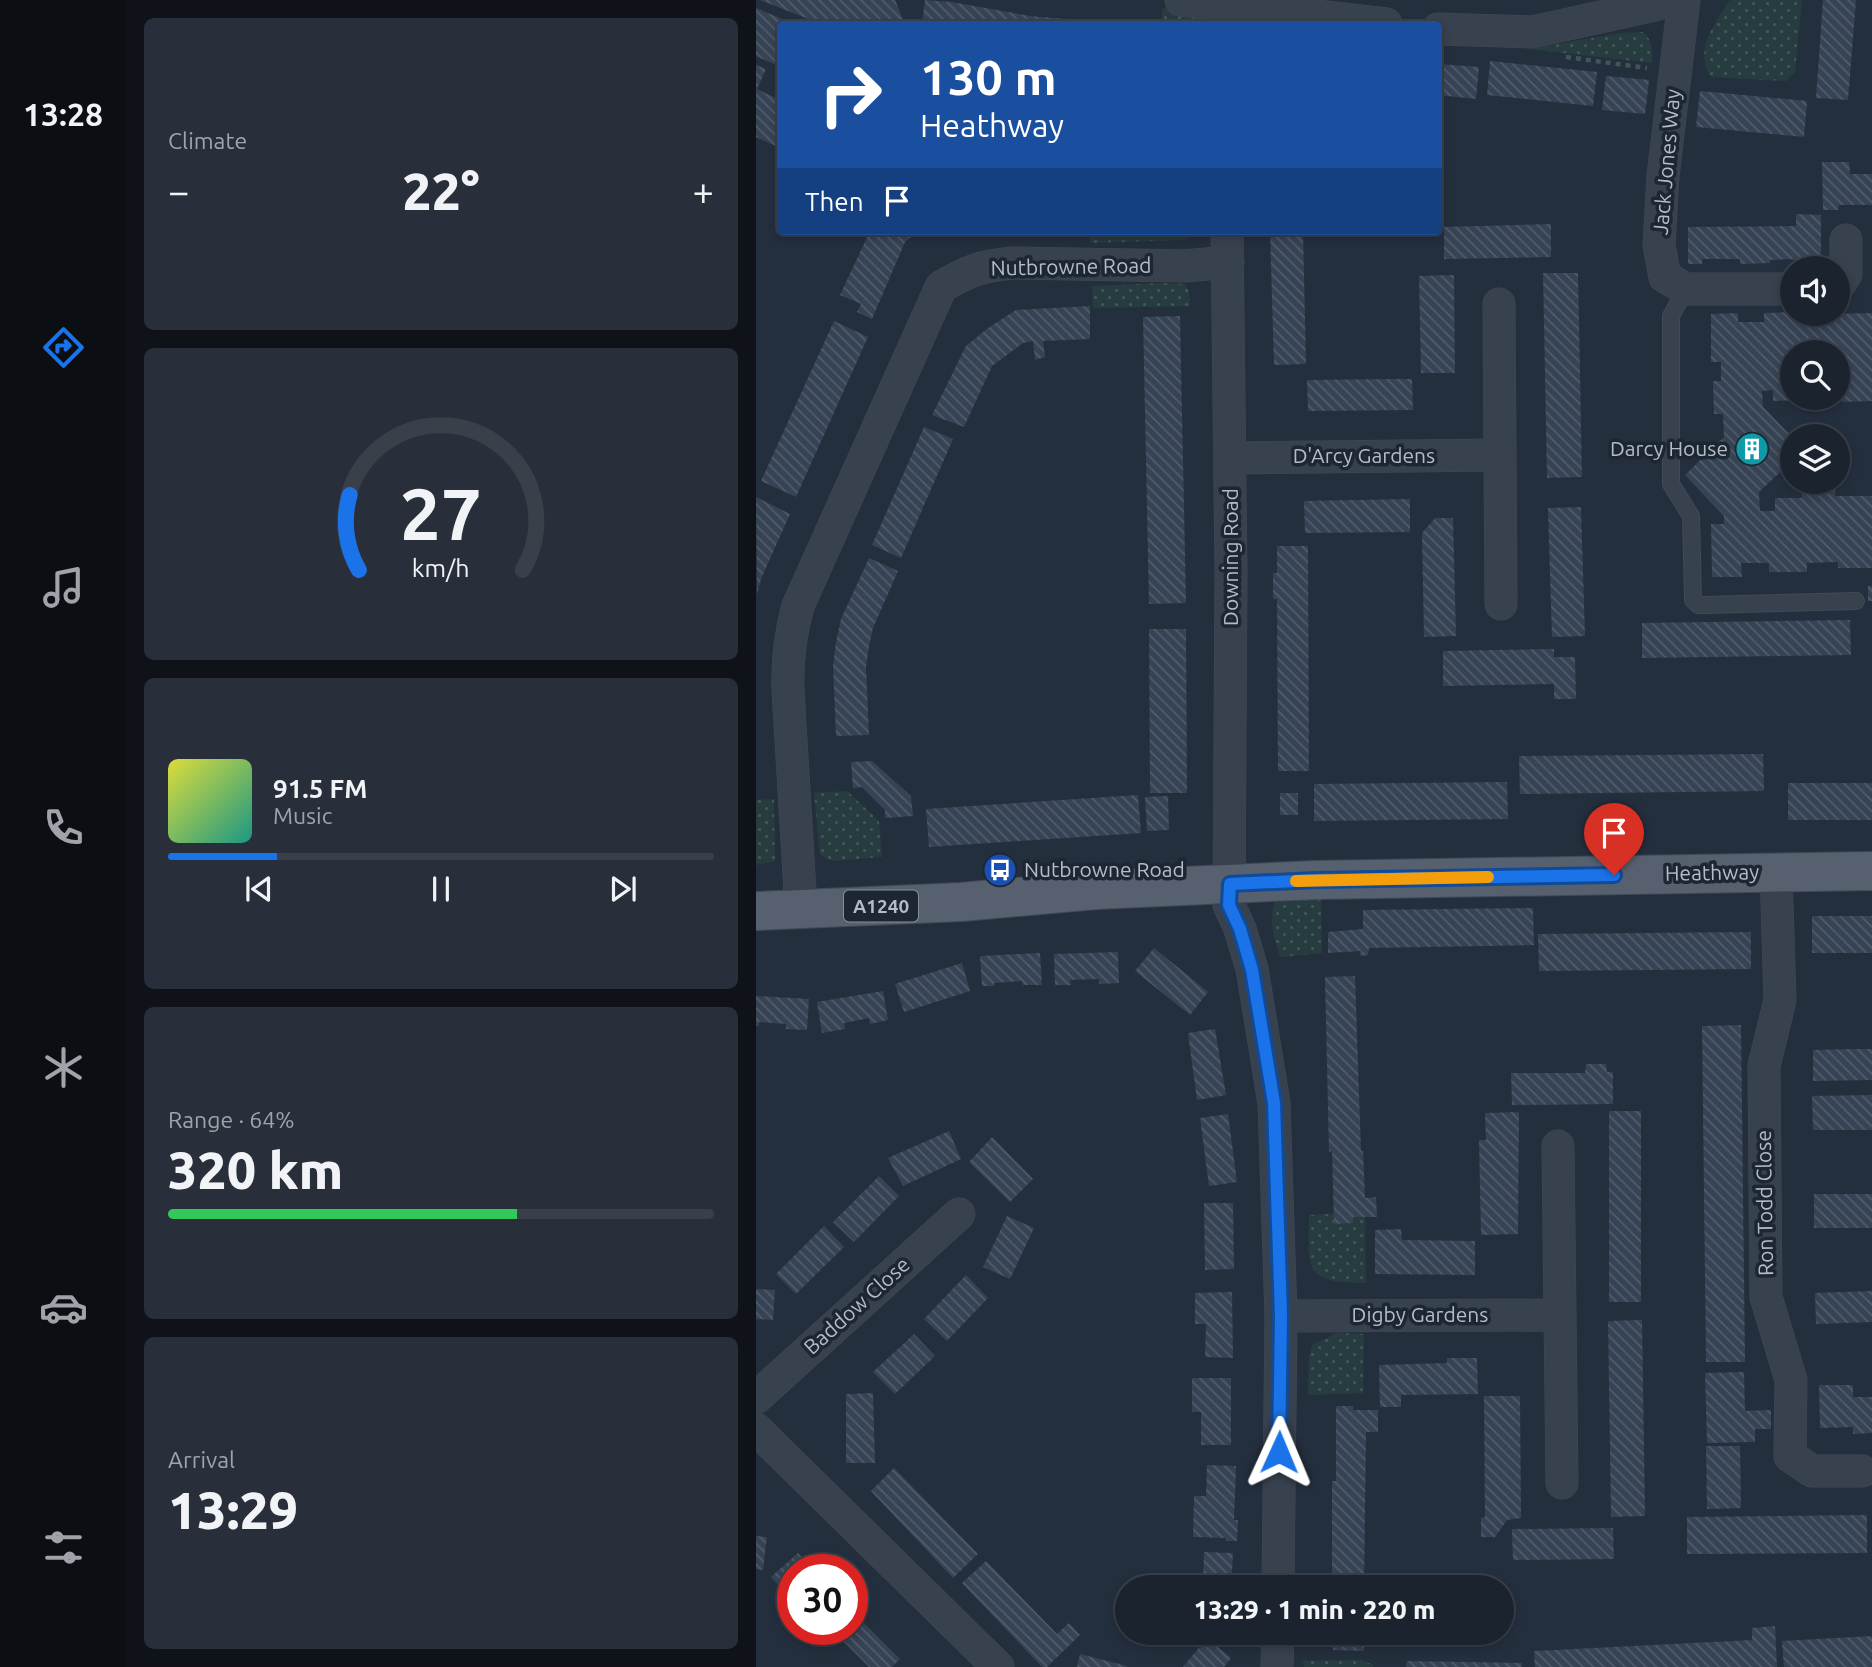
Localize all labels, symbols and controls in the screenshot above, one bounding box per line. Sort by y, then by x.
icon: right [805,49,896,140]
text: 130 m [920,49,1057,104]
street label: Jack Jones Way [1648,88,1684,236]
text: 13:28 [23,96,103,132]
text: Heathway [920,107,1064,143]
text: Climate [168,128,247,153]
text: 22° [402,162,480,220]
text: − [168,170,189,212]
text: + [693,170,714,212]
icon: arrive [878,182,916,220]
text: Then [805,187,864,216]
street label: Nutbrowne Road [990,253,1152,279]
map controls [1780,256,1850,494]
button: sound [1780,256,1850,326]
icon: directions [39,323,88,372]
button: search [1780,340,1850,410]
button: layers [1780,424,1850,494]
building icon: Darcy House [1733,430,1771,468]
place label: Darcy House [1610,436,1728,460]
street label: D'Arcy Gardens [1293,443,1435,467]
text: 27 [400,472,482,554]
street label: Downing Road [1218,488,1242,626]
text: km/h [412,553,470,581]
icon: music [39,563,88,612]
text: 91.5 FM [273,774,367,803]
icon: phone [39,803,88,852]
text: Music [273,803,332,828]
pin [1584,803,1644,875]
icon: arrive [1595,814,1633,852]
bus stop icon: Nutbrowne Road [981,851,1019,889]
place label: Nutbrowne Road [1024,857,1185,881]
street label: Heathway [1665,859,1759,885]
icon: previous [240,870,278,908]
icon: pause [422,870,460,908]
icon: next [604,870,642,908]
road number: A1240 [844,890,918,922]
icon: climate [39,1043,88,1092]
text: Range · 64% [168,1107,295,1132]
street label: Ron Todd Close [1751,1130,1777,1276]
text: 320 km [168,1141,343,1199]
street label: Baddow Close [799,1252,914,1359]
icon: car [39,1283,88,1332]
street label: Digby Gardens [1352,1302,1488,1326]
position arrow [1242,1415,1316,1489]
text: Arrival [168,1447,235,1472]
text: 13:29 [168,1481,298,1539]
icon: filters [39,1523,88,1572]
speed limit sign: 30 [777,1554,868,1645]
text: 13:29 · 1 min · 220 m [1194,1595,1435,1624]

